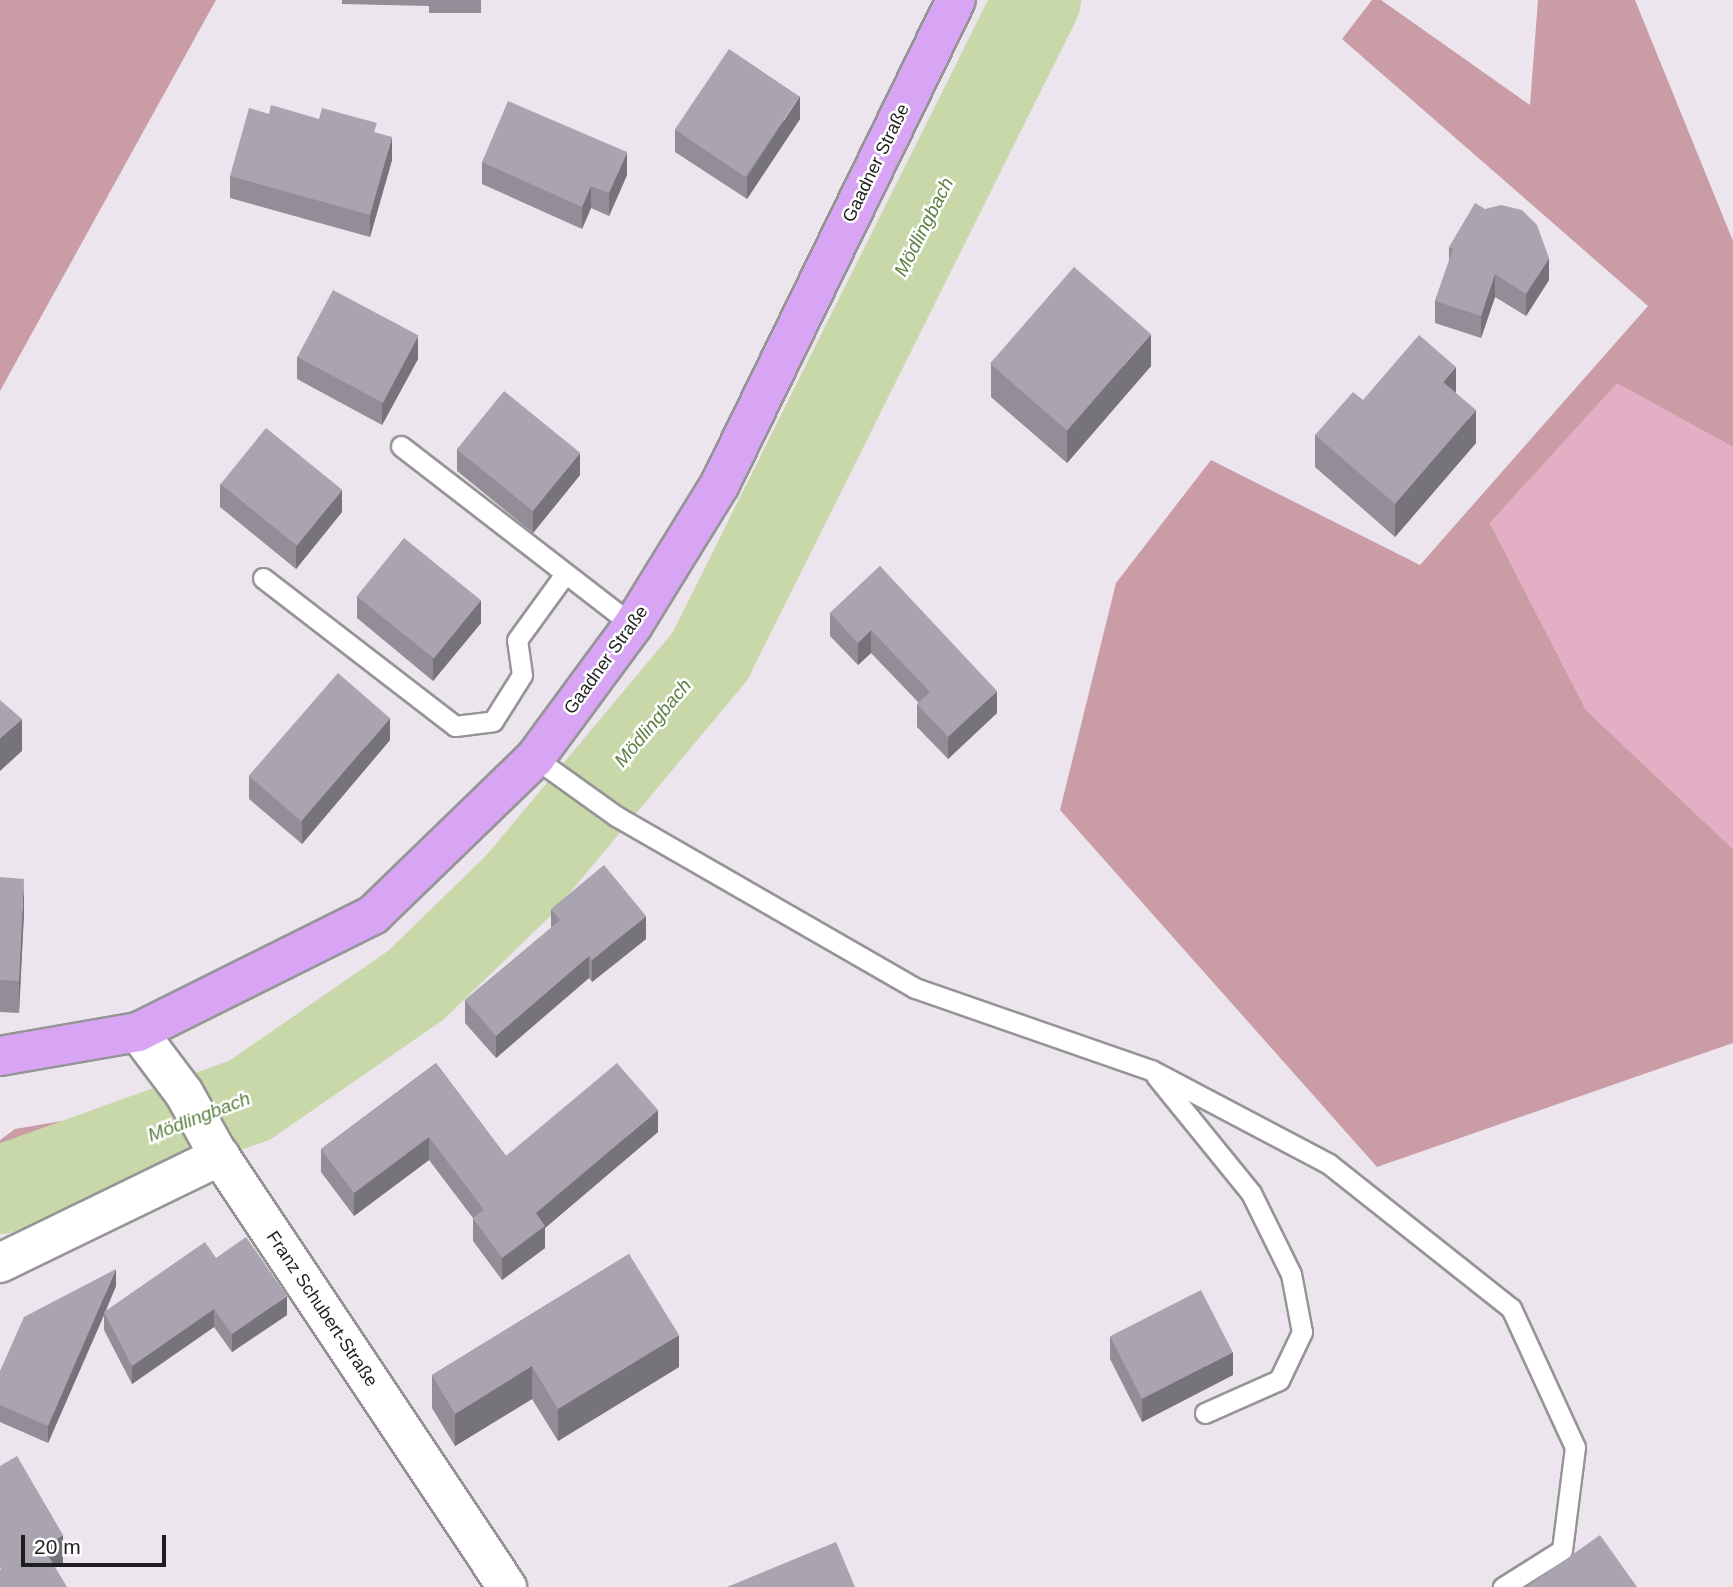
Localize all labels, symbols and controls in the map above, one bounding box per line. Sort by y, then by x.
street label: Gaadner Straße [838,100,914,226]
water label: Mödlingbach [889,174,959,280]
street label: Gaadner Straße [559,601,653,719]
water label: Mödlingbach [610,674,696,772]
water label: Mödlingbach [145,1087,253,1147]
street label: Franz Schubert-Straße [262,1227,382,1391]
scale bar [24,1520,170,1564]
text: 20 m [34,1535,81,1558]

